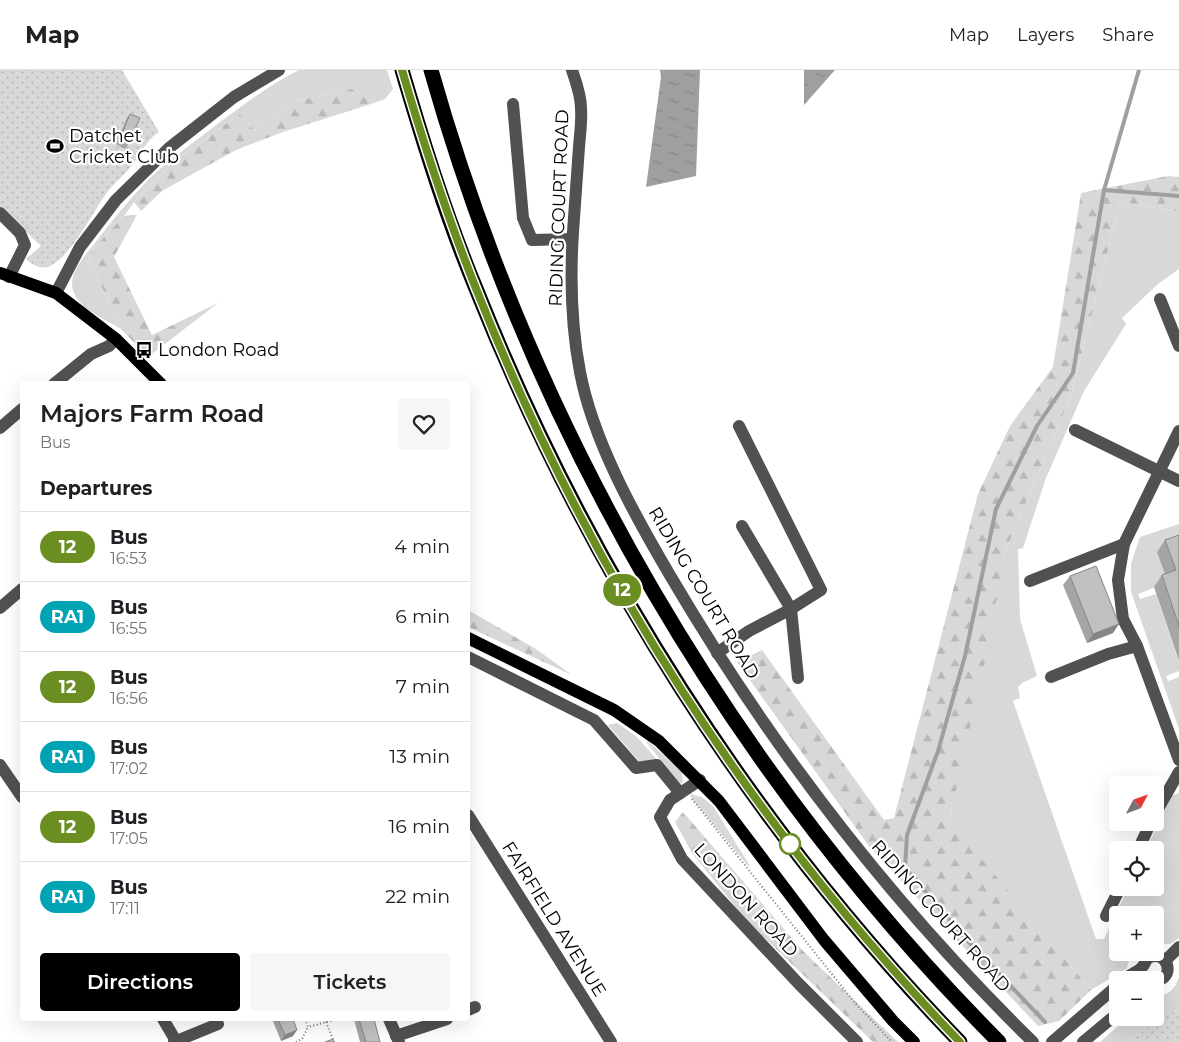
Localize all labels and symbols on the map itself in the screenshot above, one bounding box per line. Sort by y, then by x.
street label: RIDING COURT ROAD [545,109,573,307]
place label: Datchet Cricket Club [69,125,179,168]
sports icon: Datchet Cricket Club [45,136,65,156]
place label: London Road [158,339,279,361]
bus stop icon: London Road [134,340,154,360]
street label: RIDING COURT ROAD [644,503,764,683]
line badge: 12 [600,574,644,606]
north arrow [1109,776,1164,831]
unlabelled marker [779,833,801,855]
street label: RIDING COURT ROAD [867,835,1015,997]
street label: FAIRFIELD AVENUE [497,837,611,1001]
street label: LONDON ROAD [689,839,803,961]

